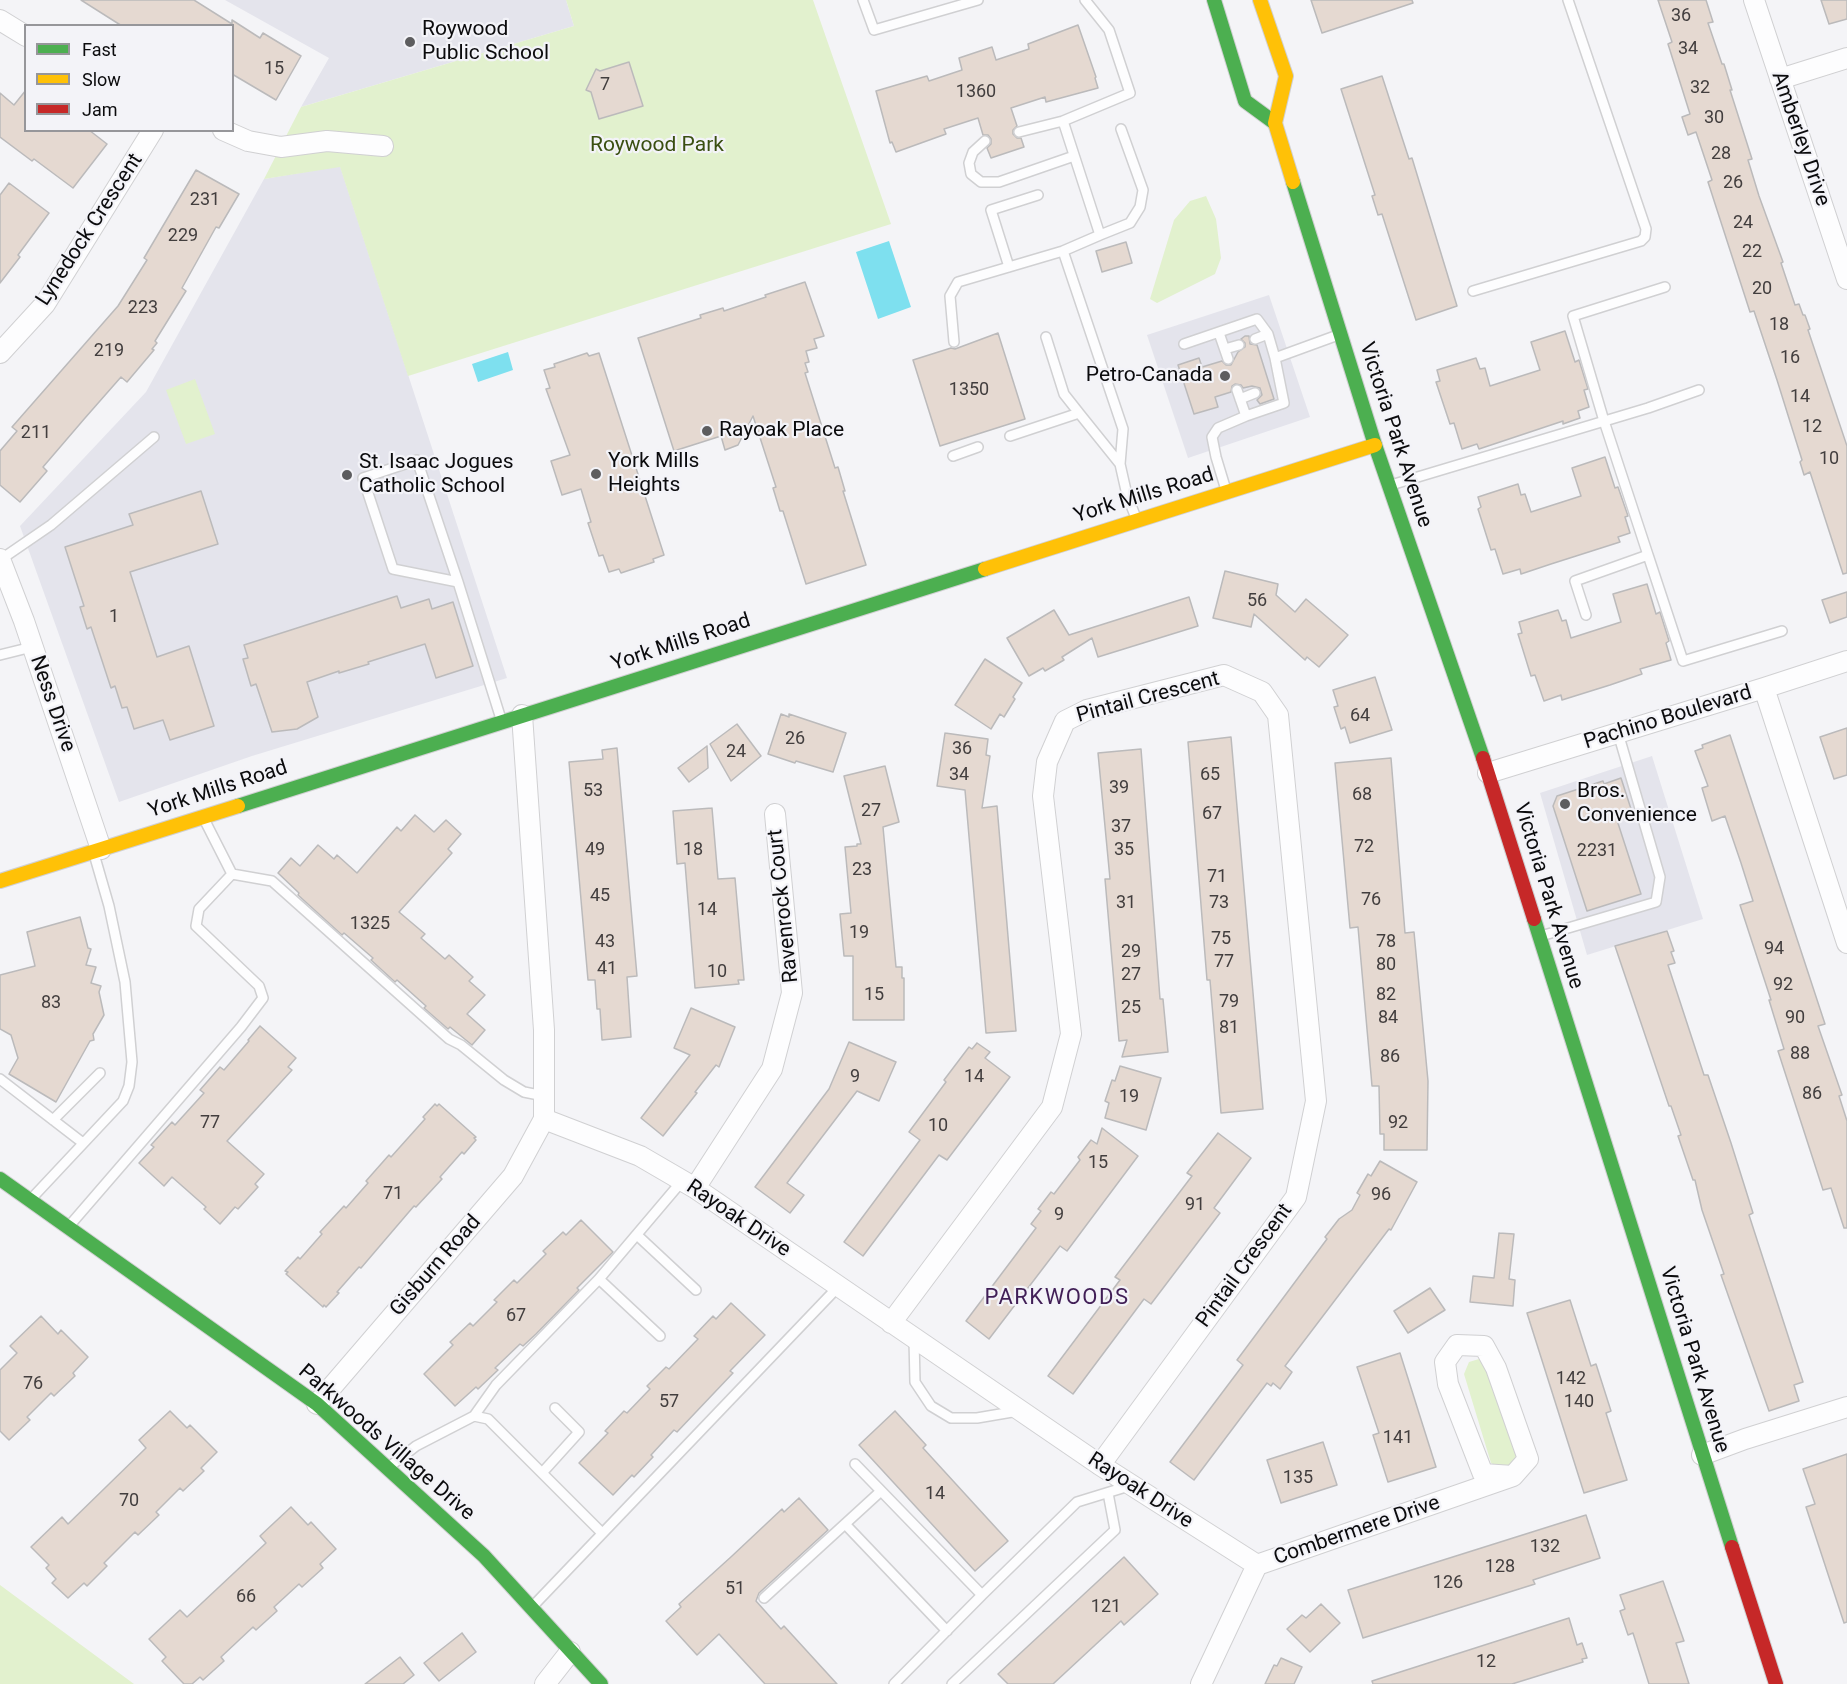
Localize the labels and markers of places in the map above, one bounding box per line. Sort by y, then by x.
place label: Roywood Public School [422,17,549,67]
marker: Roywood Public School [403,35,417,49]
place label: Petro-Canada [1086,363,1213,389]
marker: Petro-Canada [1218,369,1232,383]
place label: Rayoak Place [719,418,844,444]
marker: Rayoak Place [700,424,714,438]
place label: York Mills Heights [608,449,699,499]
place label: St. Isaac Jogues Catholic School [359,450,514,500]
marker: York Mills Heights [589,467,603,481]
marker: St. Isaac Jogues Catholic School [340,468,354,482]
place label: Bros. Convenience [1577,779,1697,829]
marker: Bros. Convenience [1558,797,1572,811]

